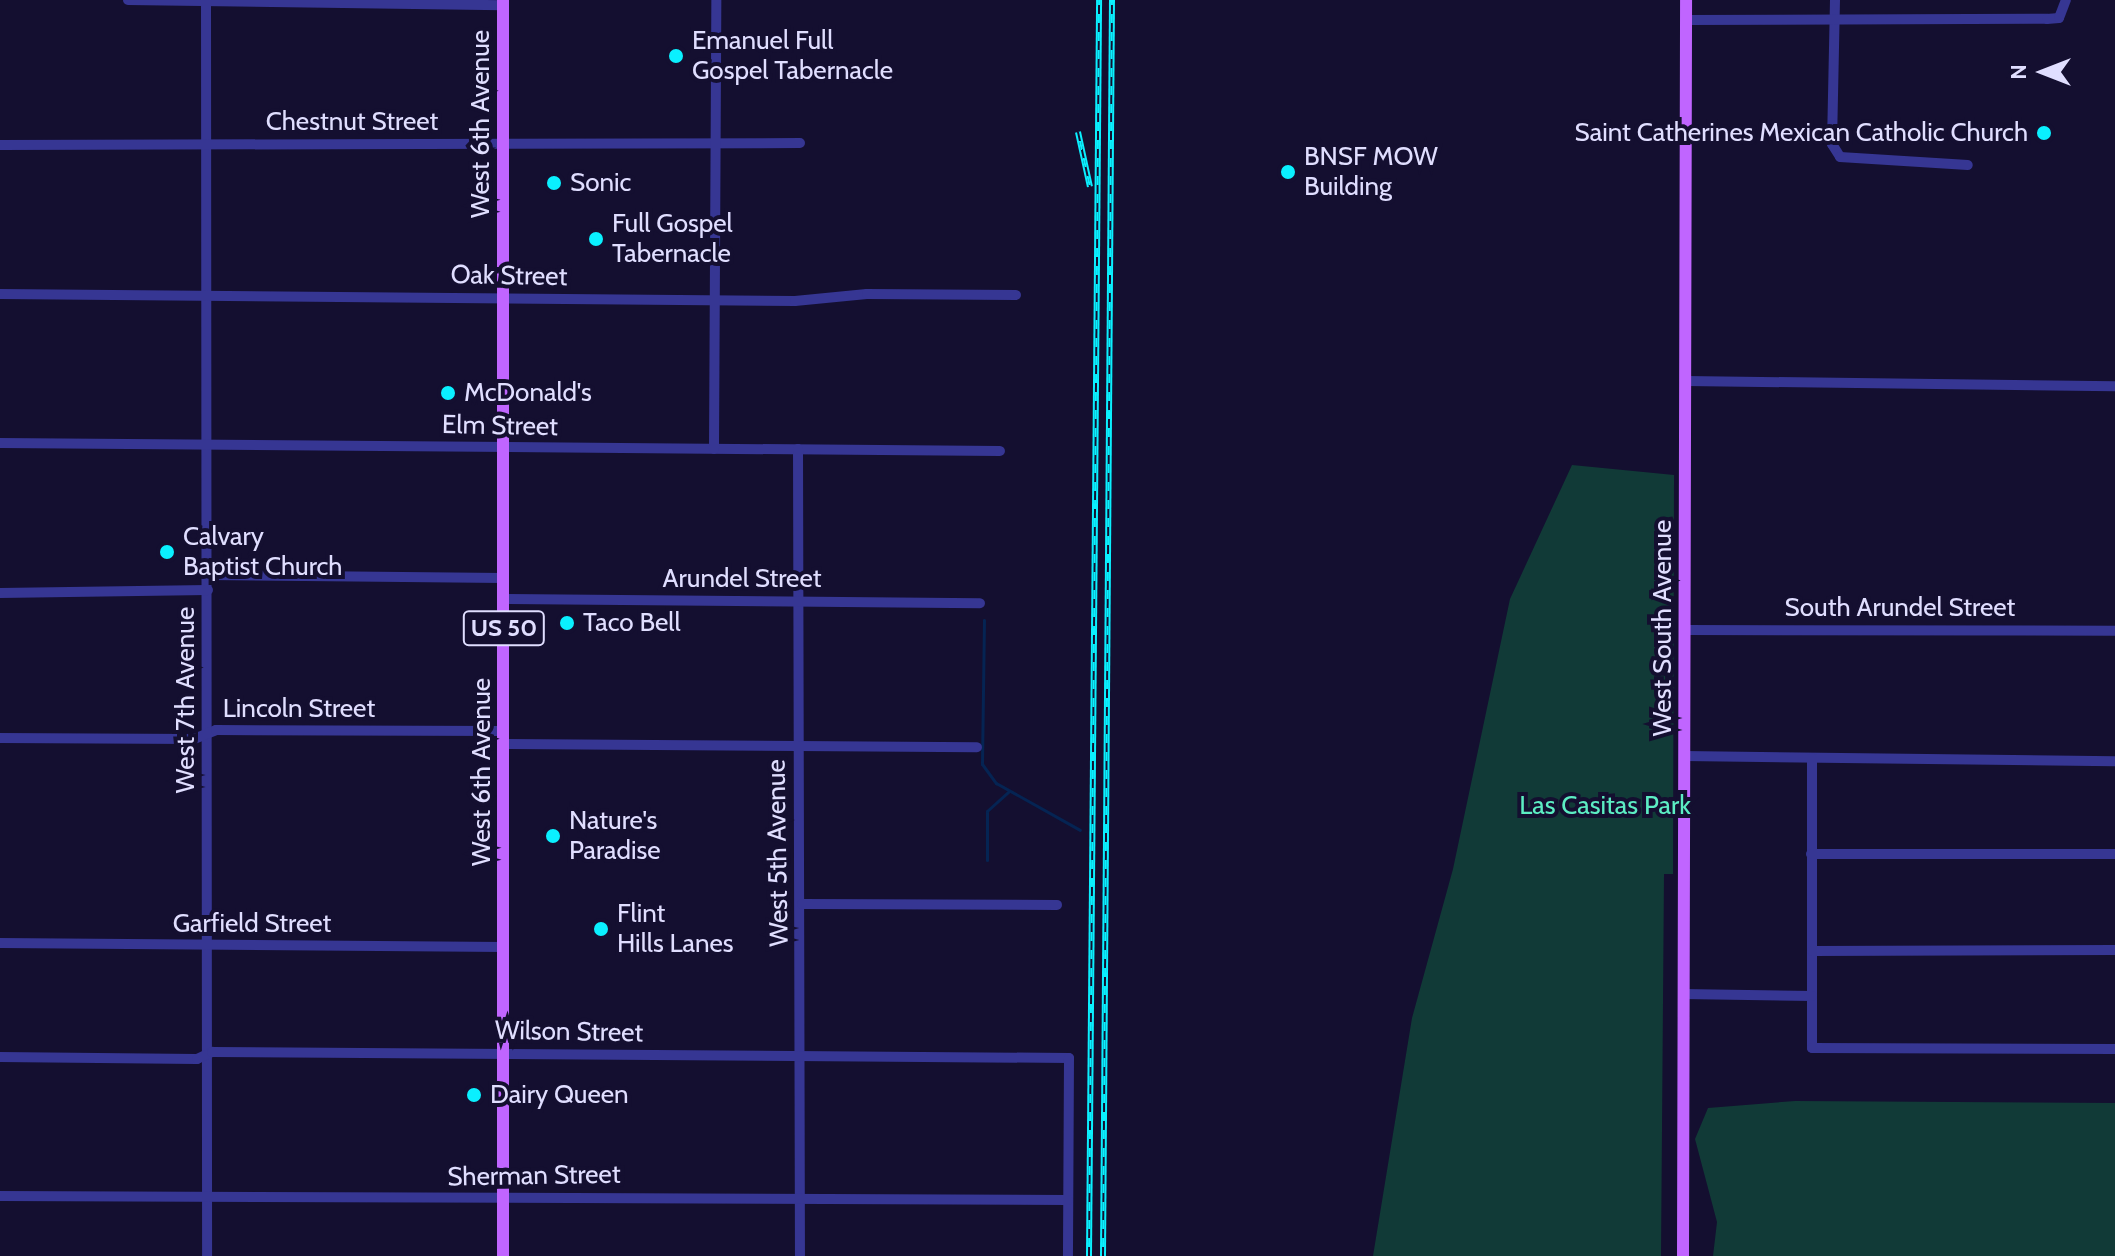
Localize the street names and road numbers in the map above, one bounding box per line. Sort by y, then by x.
street label: West 6th Avenue [465,30,497,218]
street label: Chestnut Street [266,106,438,138]
street label: Oak Street [450,259,568,293]
street label: Elm Street [442,409,558,443]
street label: West South Avenue [1647,520,1679,736]
street label: Arundel Street [663,563,821,595]
street label: South Arundel Street [1785,592,2015,624]
street label: West 7th Avenue [170,607,202,793]
road number: US 50 [462,608,546,648]
street label: West 6th Avenue [466,678,498,866]
street label: Lincoln Street [223,693,375,725]
street label: West 5th Avenue [761,759,795,947]
street label: Garfield Street [173,908,331,940]
street label: Wilson Street [495,1015,643,1049]
street label: Sherman Street [447,1159,621,1193]

